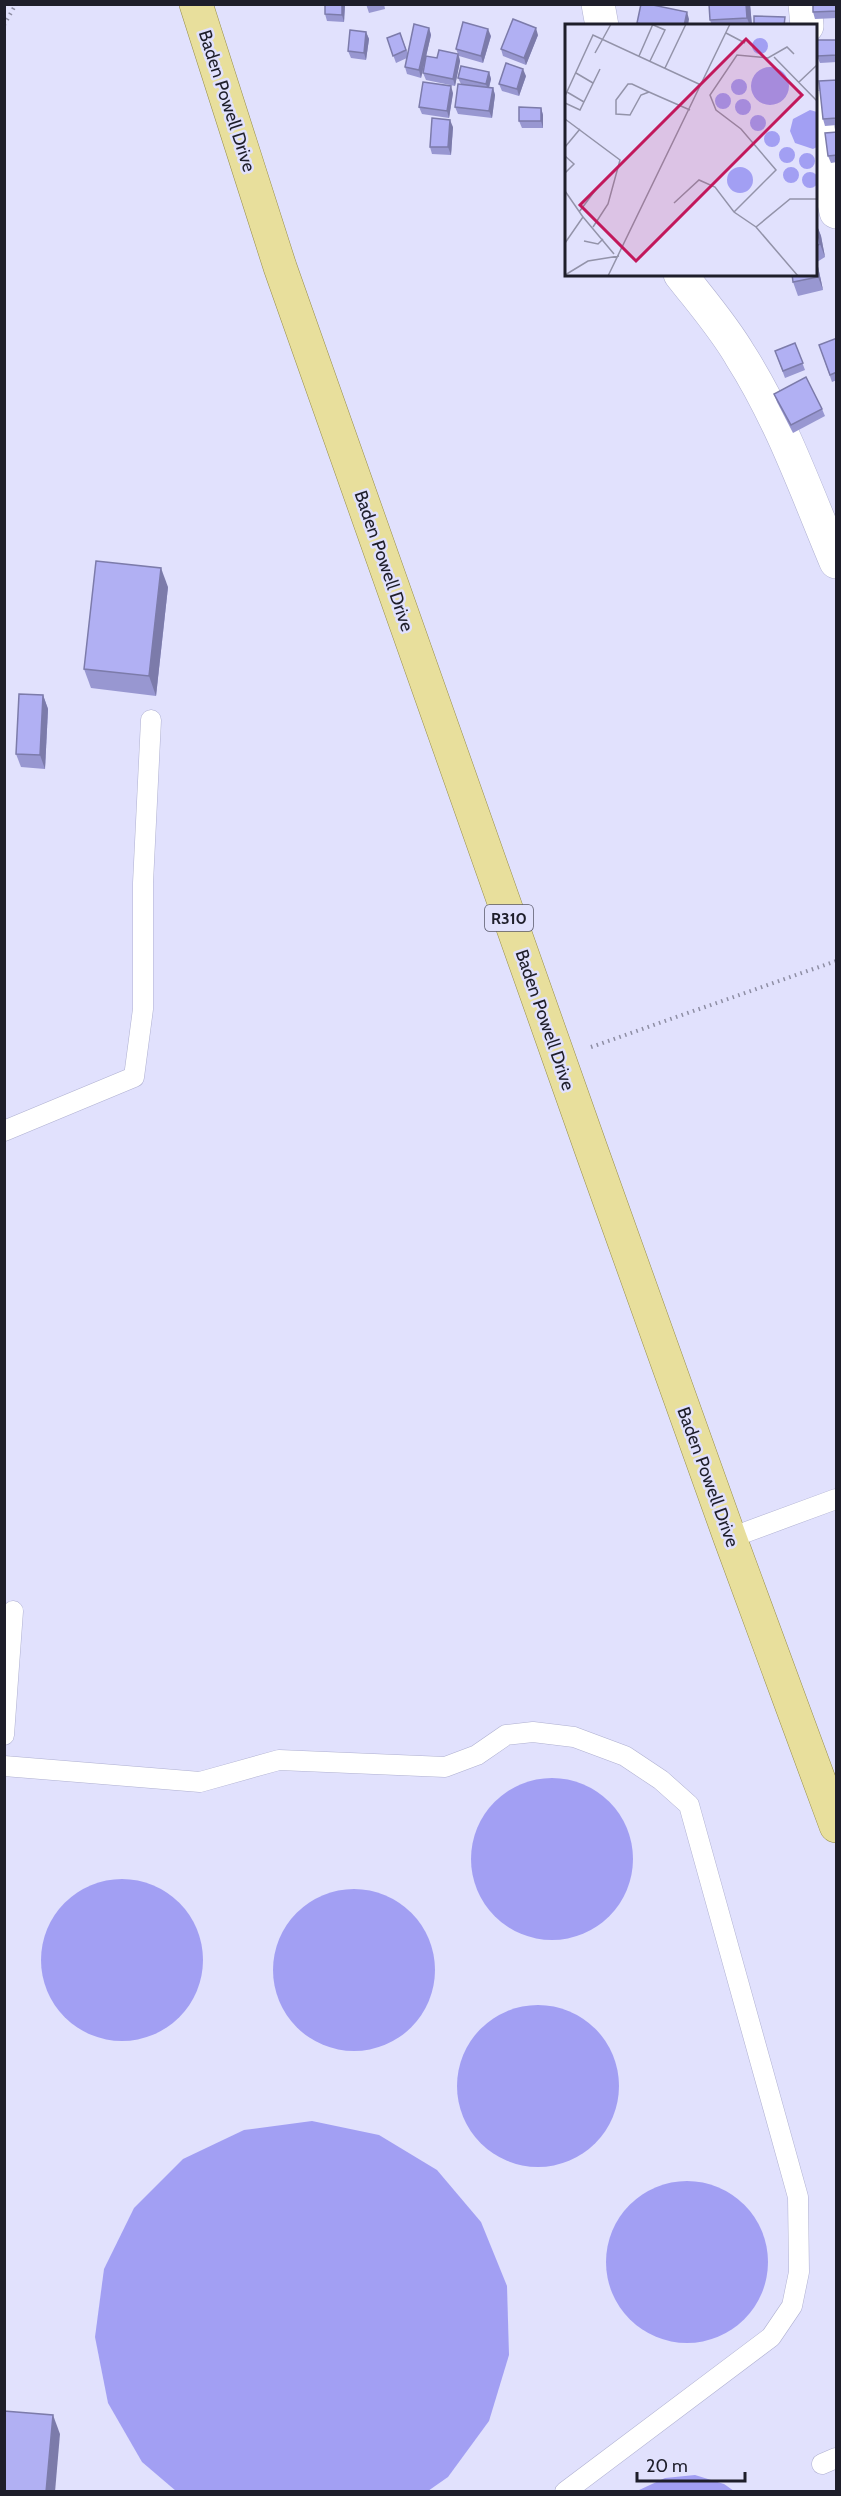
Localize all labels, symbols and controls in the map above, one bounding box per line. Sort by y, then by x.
inset map [565,24,817,276]
street label: Baden Powell Drive [194,27,260,175]
street label: Baden Powell Drive [350,488,418,634]
road number: R310 [485,905,533,931]
street label: Baden Powell Drive [511,947,579,1093]
street label: Baden Powell Drive [672,1404,744,1550]
scale bar [637,2445,745,2483]
text: 20 m [646,2455,688,2477]

